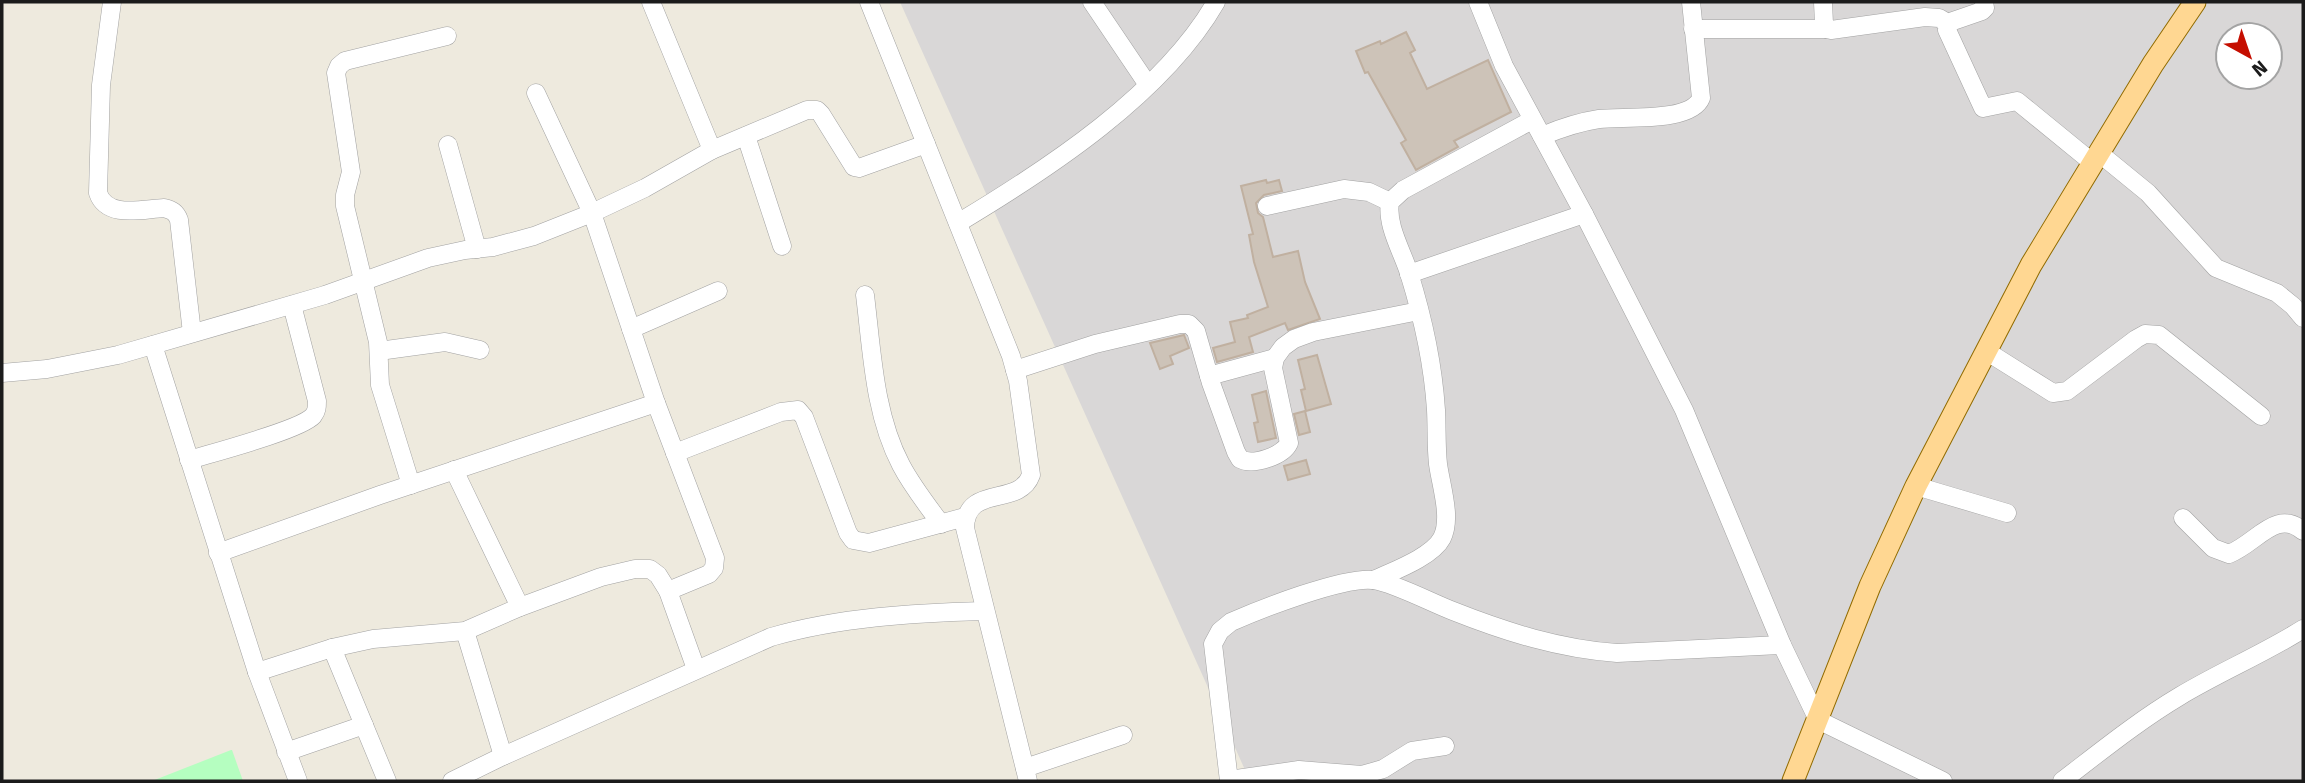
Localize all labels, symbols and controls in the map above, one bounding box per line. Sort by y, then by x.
north arrow [2214,21,2284,91]
text: N [2247,56,2272,82]

